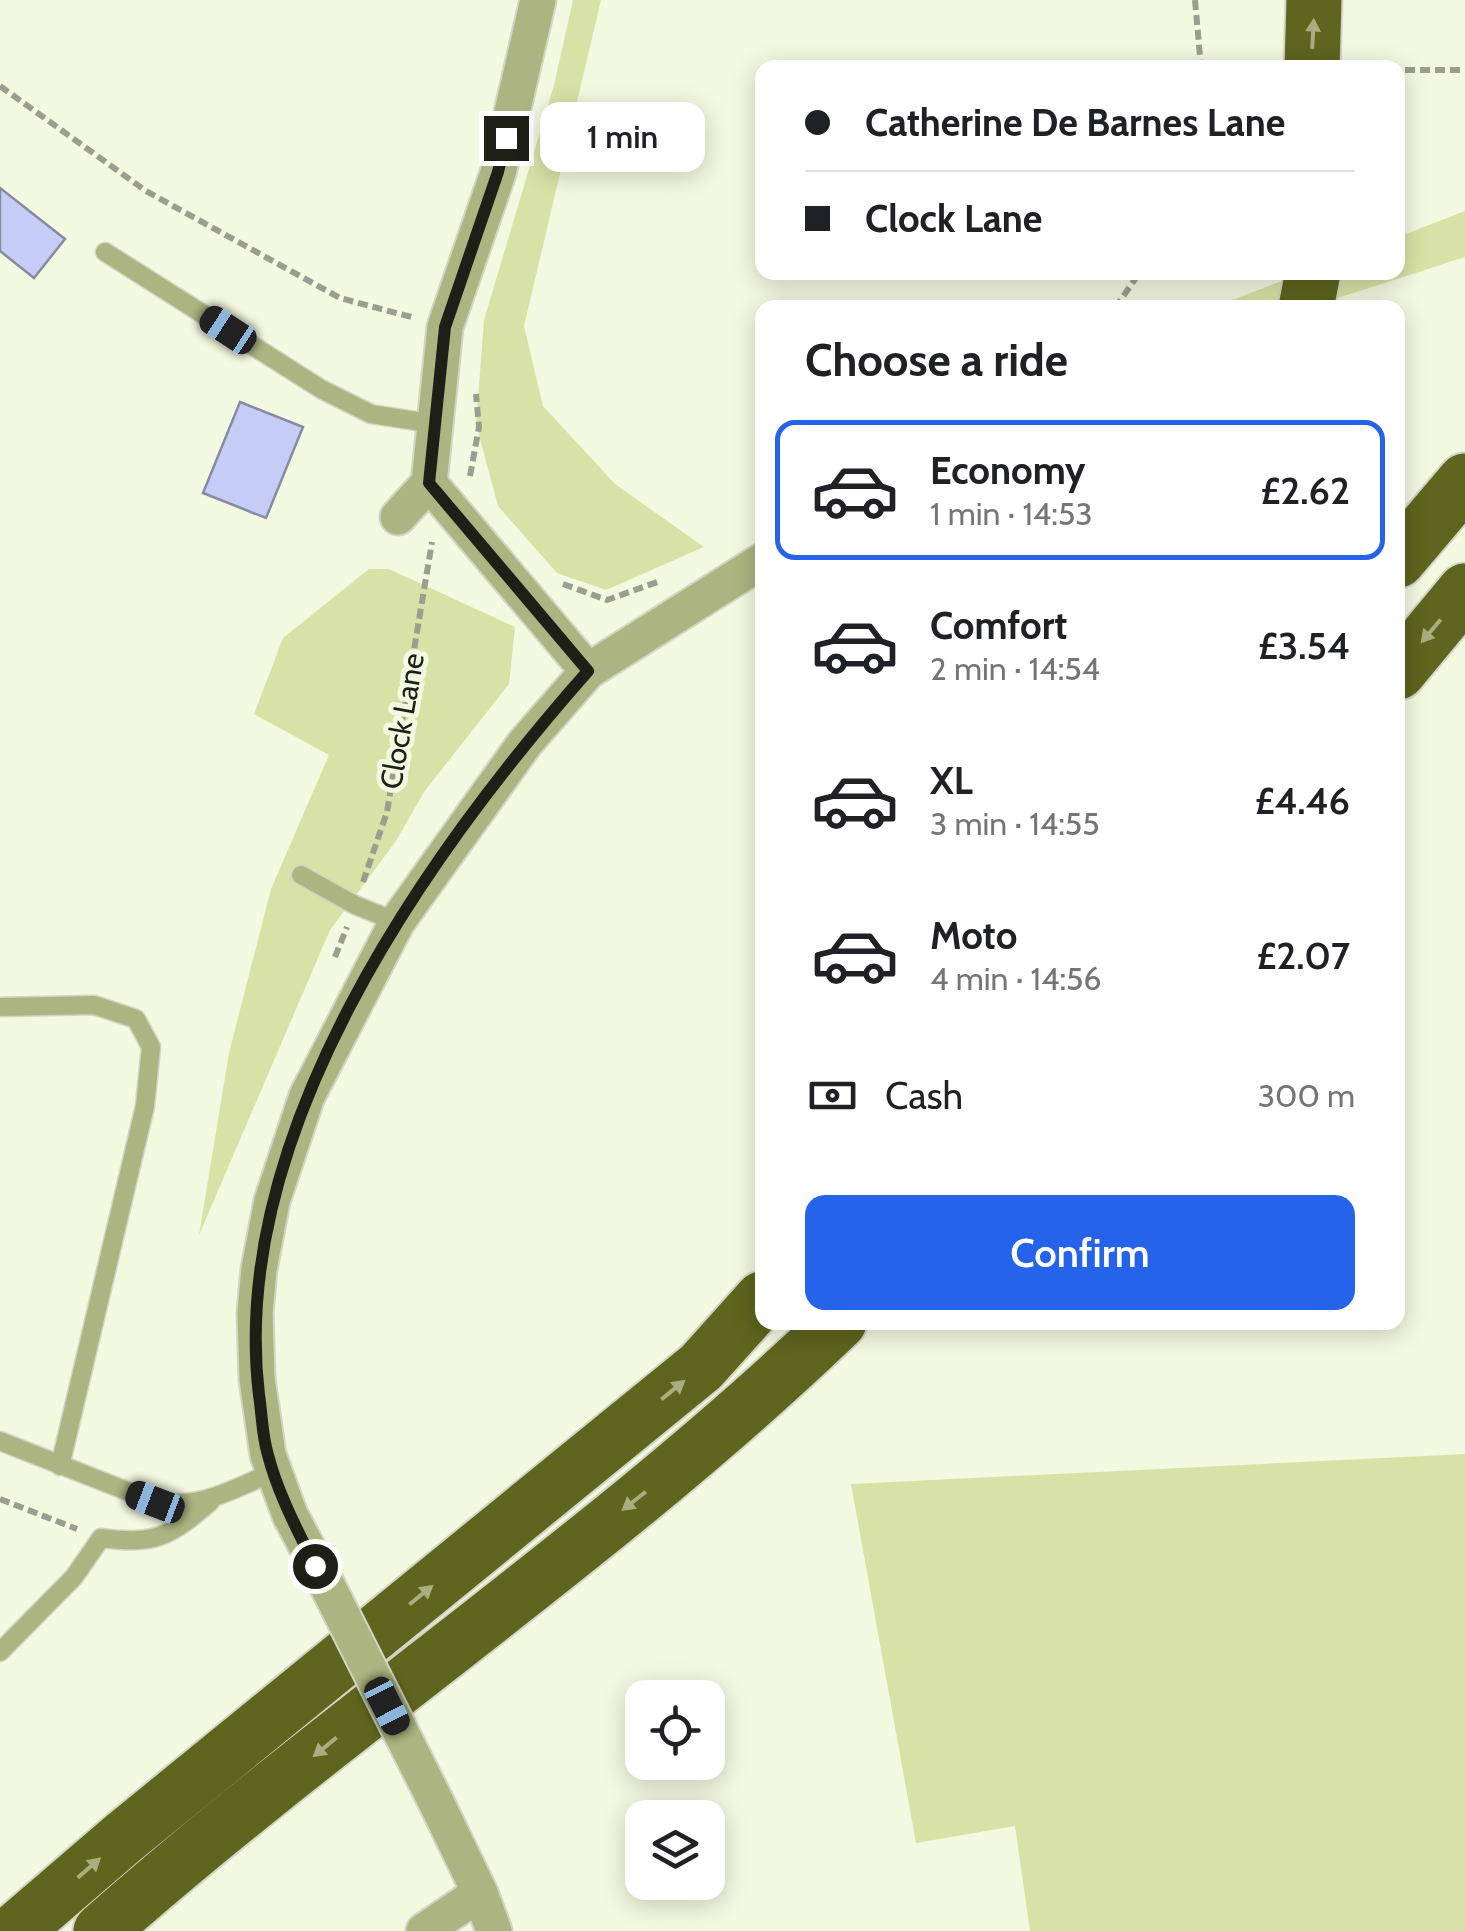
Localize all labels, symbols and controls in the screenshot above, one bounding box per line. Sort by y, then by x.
one-way arrow [1305,17,1321,49]
text: Catherine De Barnes Lane [865,99,1285,146]
callout: 1 min [541,103,706,173]
route end [484,116,529,161]
text: 1 min [587,117,658,156]
text: Clock Lane [865,195,1042,242]
car [195,301,261,359]
text: Choose a ride [805,333,1068,387]
icon: car [810,445,900,535]
text: Economy [930,447,1085,494]
text: £2.62 [1261,467,1350,514]
text: 1 min · 14:53 [930,494,1093,533]
icon: car [810,600,900,690]
text: Comfort [930,602,1067,649]
one-way arrow [1421,619,1442,644]
text: £3.54 [1258,622,1350,669]
text: 2 min · 14:54 [930,649,1100,688]
street label: Clock Lane [372,650,432,792]
icon: car [810,755,900,845]
text: XL [930,757,973,804]
text: £4.46 [1255,777,1350,824]
text: 3 min · 14:55 [930,804,1099,843]
icon: car [810,910,900,1000]
text: Moto [930,912,1017,959]
text: £2.07 [1257,932,1350,979]
text: 4 min · 14:56 [930,959,1102,998]
icon: cash [805,1068,860,1123]
text: Cash [885,1072,963,1119]
text: 300 m [1258,1076,1355,1115]
button: Confirm [805,1195,1355,1310]
one-way arrow [661,1380,686,1401]
car [122,1477,188,1527]
one-way arrow [621,1490,647,1511]
route start [293,1544,338,1589]
one-way arrow [409,1584,434,1606]
car [360,1672,414,1740]
map controls [625,1680,725,1900]
button: locate [625,1680,725,1780]
one-way arrow [312,1736,338,1757]
button: layers [625,1800,725,1900]
one-way arrow [76,1857,101,1879]

